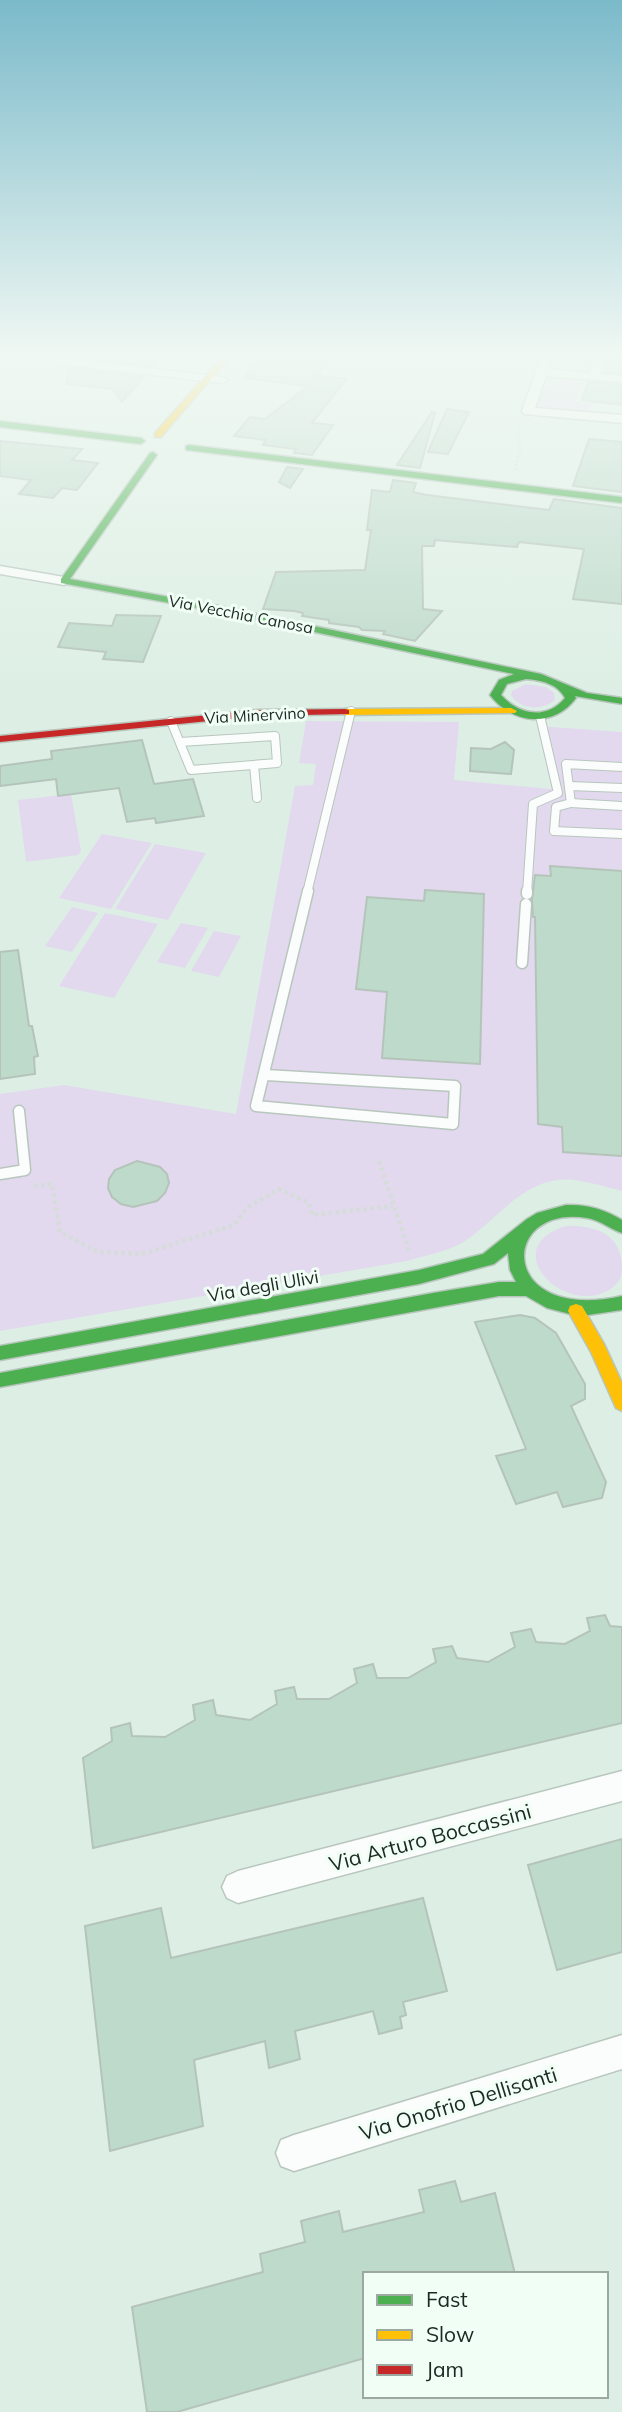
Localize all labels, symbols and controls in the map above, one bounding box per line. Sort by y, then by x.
street label: Via Vecchia Canosa [167,590,315,638]
street label: Via Minervino [204,702,306,728]
street label: Via degli Ulivi [206,1265,320,1307]
street label: Via Arturo Boccassini [326,1797,534,1877]
street label: Via Onofrio Dellisanti [356,2061,560,2145]
legend [363,2272,608,2398]
text: Fast [426,2286,468,2312]
text: Slow [426,2321,474,2347]
text: Jam [426,2356,464,2382]

